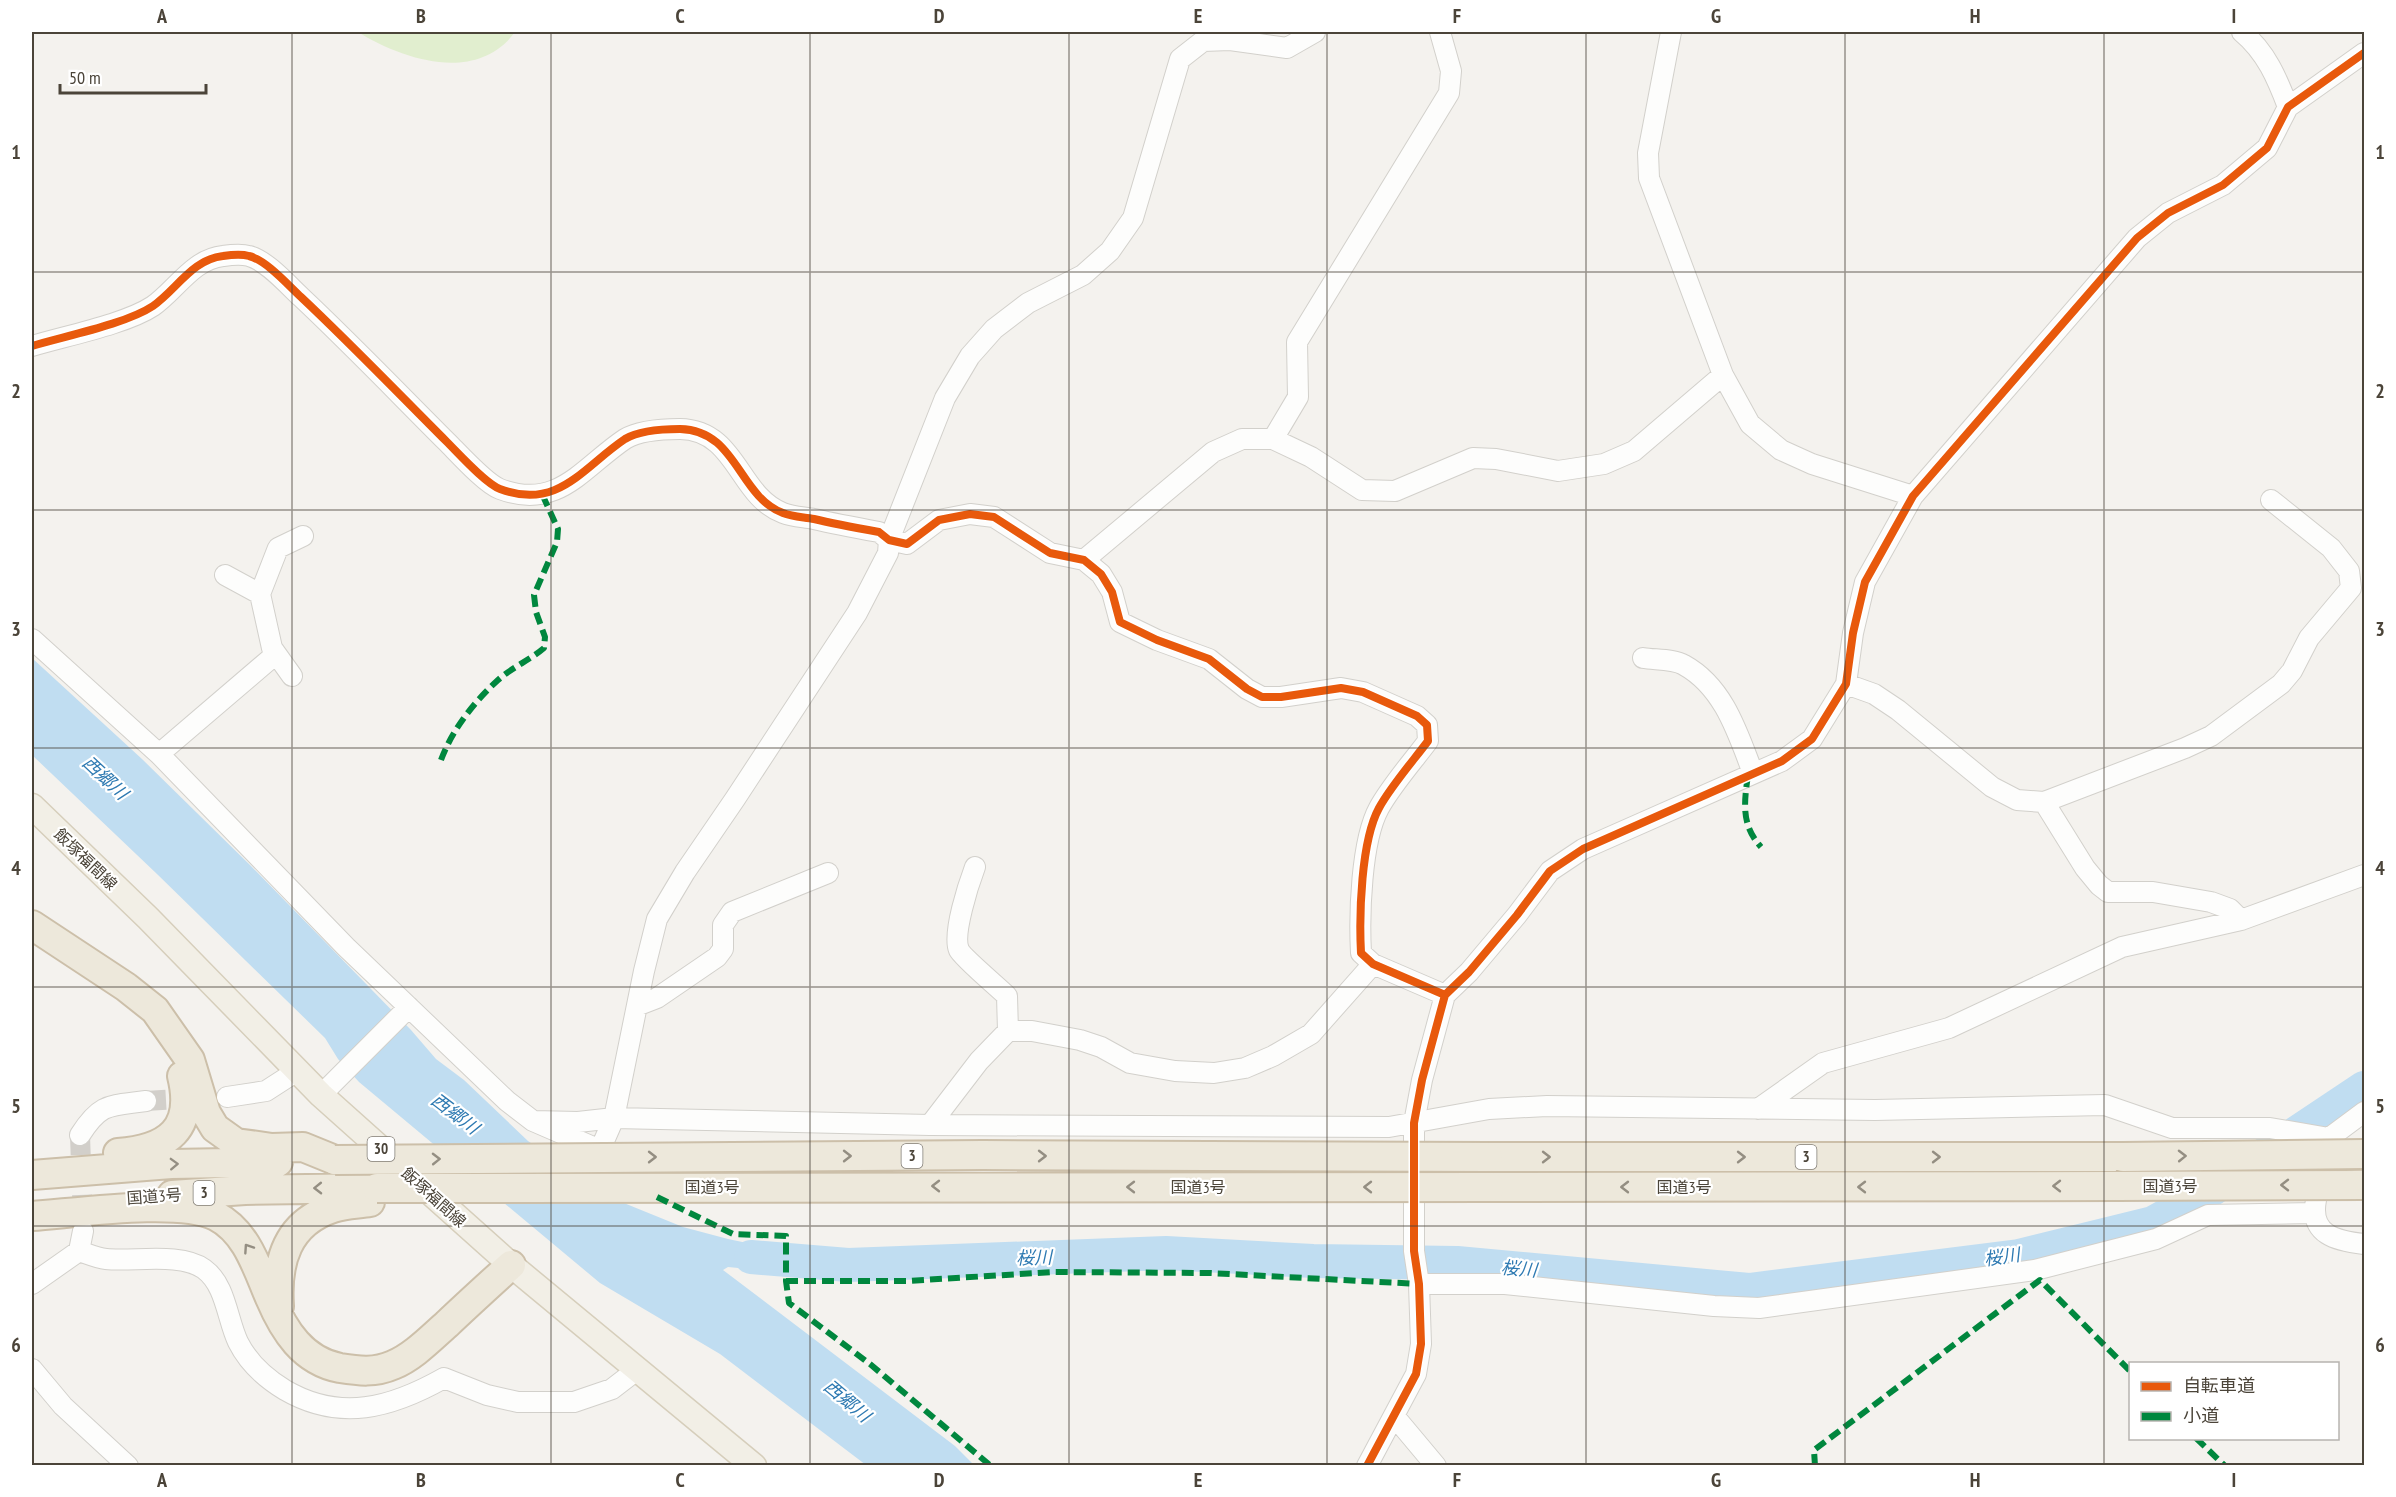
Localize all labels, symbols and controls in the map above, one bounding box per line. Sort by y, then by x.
text: A [156,3,168,29]
text: B [416,3,426,29]
text: C [675,3,685,29]
text: D [934,3,945,29]
text: E [1194,3,1202,29]
text: F [1453,3,1461,29]
text: G [1711,3,1721,29]
text: H [1970,3,1980,29]
text: I [2232,3,2236,29]
scale bar [60,57,206,95]
text: 50 m [69,66,101,89]
text: 1 [11,139,21,165]
text: 1 [2375,139,2385,165]
text: 2 [11,378,21,404]
text: 2 [2375,378,2385,404]
text: 3 [11,616,21,642]
text: 3 [2375,616,2385,642]
water label: 西郷川 [78,751,134,806]
street label: 飯塚福間線 [50,824,122,894]
text: 4 [11,855,21,881]
text: 4 [2375,855,2385,881]
water label: 西郷川 [427,1088,485,1140]
text: 5 [11,1093,21,1119]
text: 5 [2375,1093,2385,1119]
road number: 30 [368,1137,394,1161]
road number: 3 [902,1144,922,1168]
road number: 3 [1796,1145,1816,1169]
one-way arrow [842,1150,851,1163]
one-way arrow [1037,1150,1046,1162]
one-way arrow [2177,1150,2186,1162]
one-way arrow [647,1151,656,1163]
one-way arrow [1542,1151,1551,1163]
one-way arrow [1737,1151,1746,1163]
one-way arrow [1932,1151,1941,1163]
one-way arrow [431,1153,440,1165]
one-way arrow [169,1158,178,1170]
street label: 飯塚福間線 [398,1163,470,1231]
street label: 国道3号 [2142,1176,2198,1196]
street label: 国道3号 [684,1177,740,1197]
street label: 国道3号 [1170,1177,1226,1197]
street label: 国道3号 [1656,1177,1712,1197]
one-way arrow [2281,1179,2290,1191]
one-way arrow [932,1180,941,1192]
one-way arrow [1127,1180,1136,1193]
one-way arrow [2053,1180,2062,1192]
road number: 3 [194,1181,214,1205]
one-way arrow [1364,1181,1373,1193]
one-way arrow [1621,1181,1630,1193]
one-way arrow [1858,1181,1867,1193]
one-way arrow [314,1182,323,1195]
street label: 国道3号 [126,1184,182,1208]
water label: 桜川 [1983,1242,2023,1270]
one-way arrow [243,1244,255,1254]
water label: 桜川 [1016,1245,1054,1270]
water label: 桜川 [1500,1255,1540,1282]
text: 6 [11,1332,21,1358]
text: 6 [2375,1332,2385,1358]
legend [2129,1362,2339,1440]
water label: 西郷川 [819,1374,877,1428]
text: 自転車道 [2183,1374,2255,1397]
text: 小道 [2183,1404,2219,1427]
text: A [156,1467,168,1493]
text: B [416,1467,426,1493]
text: C [675,1467,685,1493]
text: D [934,1467,945,1493]
text: E [1194,1467,1202,1493]
text: F [1453,1467,1461,1493]
text: G [1711,1467,1721,1493]
text: H [1970,1467,1980,1493]
text: I [2232,1467,2236,1493]

